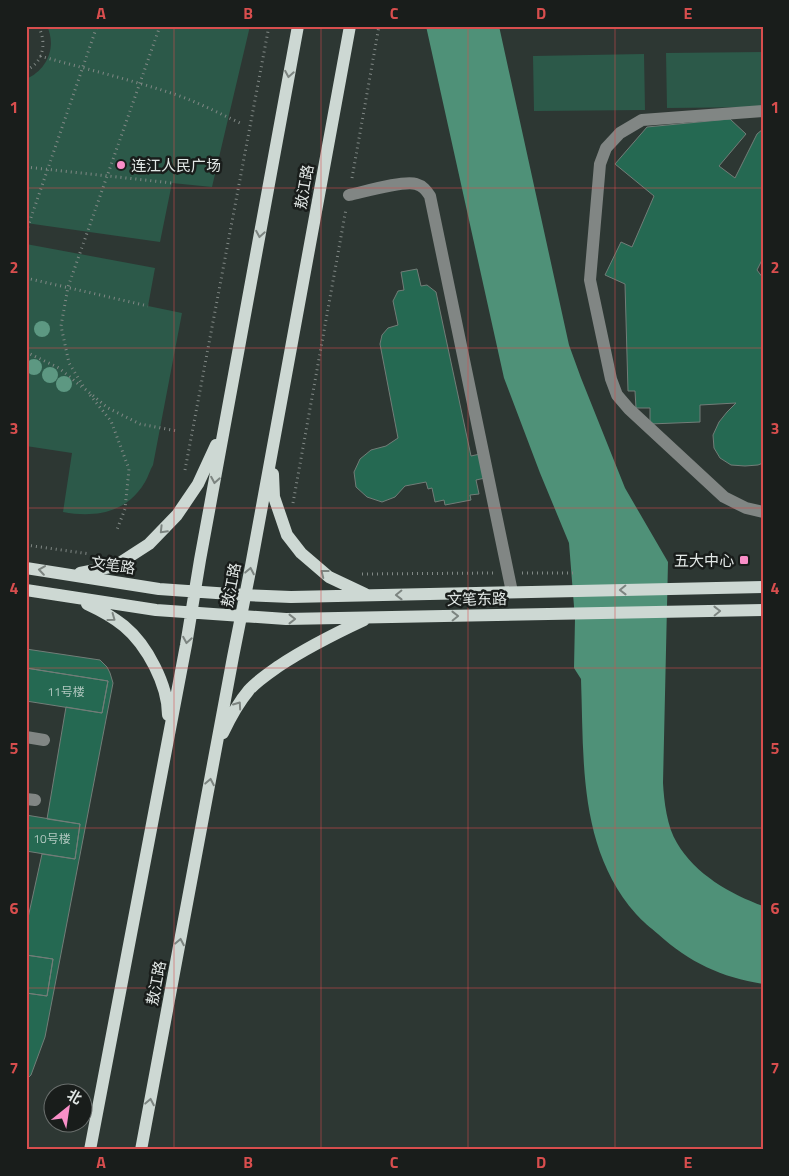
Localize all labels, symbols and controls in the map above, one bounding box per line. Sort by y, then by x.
text: A [96,1,106,25]
text: B [243,1,253,25]
text: C [390,1,399,25]
text: D [536,1,546,25]
text: E [684,1,693,25]
one-way arrow [285,70,295,79]
text: 1 [10,95,18,119]
text: 1 [771,95,779,119]
place label: 连江人民广场 [131,154,221,177]
marker: 连江人民广场 [115,159,127,171]
street label: 敖江路 [289,163,319,211]
one-way arrow [255,230,266,238]
text: 2 [10,255,18,279]
text: 2 [771,255,779,279]
text: 3 [10,416,18,440]
text: 3 [771,416,779,440]
one-way arrow [210,476,220,484]
one-way arrow [160,524,169,533]
place label: 五大中心 [674,549,734,572]
street label: 文笔路 [89,550,137,580]
marker: 五大中心 [738,554,750,566]
street label: 敖江路 [215,561,247,609]
one-way arrow [38,566,47,576]
one-way arrow [245,567,255,576]
one-way arrow [321,569,330,578]
text: 4 [10,576,19,600]
text: 4 [771,576,780,600]
one-way arrow [618,585,626,595]
street label: 文笔东路 [447,587,507,611]
one-way arrow [394,589,402,600]
one-way arrow [714,606,721,616]
one-way arrow [451,611,459,621]
one-way arrow [106,612,116,621]
one-way arrow [288,614,296,624]
one-way arrow [182,636,192,644]
house number: 11号楼 [47,682,85,701]
one-way arrow [232,701,241,711]
text: 5 [10,736,19,760]
text: 5 [771,736,780,760]
one-way arrow [204,778,214,787]
house number: 10号楼 [33,829,71,848]
text: 6 [10,896,19,920]
text: 6 [771,896,780,920]
one-way arrow [174,938,184,946]
street label: 敖江路 [140,959,172,1007]
text: 7 [10,1056,18,1080]
text: 7 [771,1056,779,1080]
north arrow [42,1084,92,1134]
text: 北 [63,1084,86,1109]
one-way arrow [144,1097,155,1106]
text: A [96,1150,106,1174]
text: B [243,1150,253,1174]
text: C [390,1150,399,1174]
text: D [536,1150,546,1174]
text: E [684,1150,693,1174]

